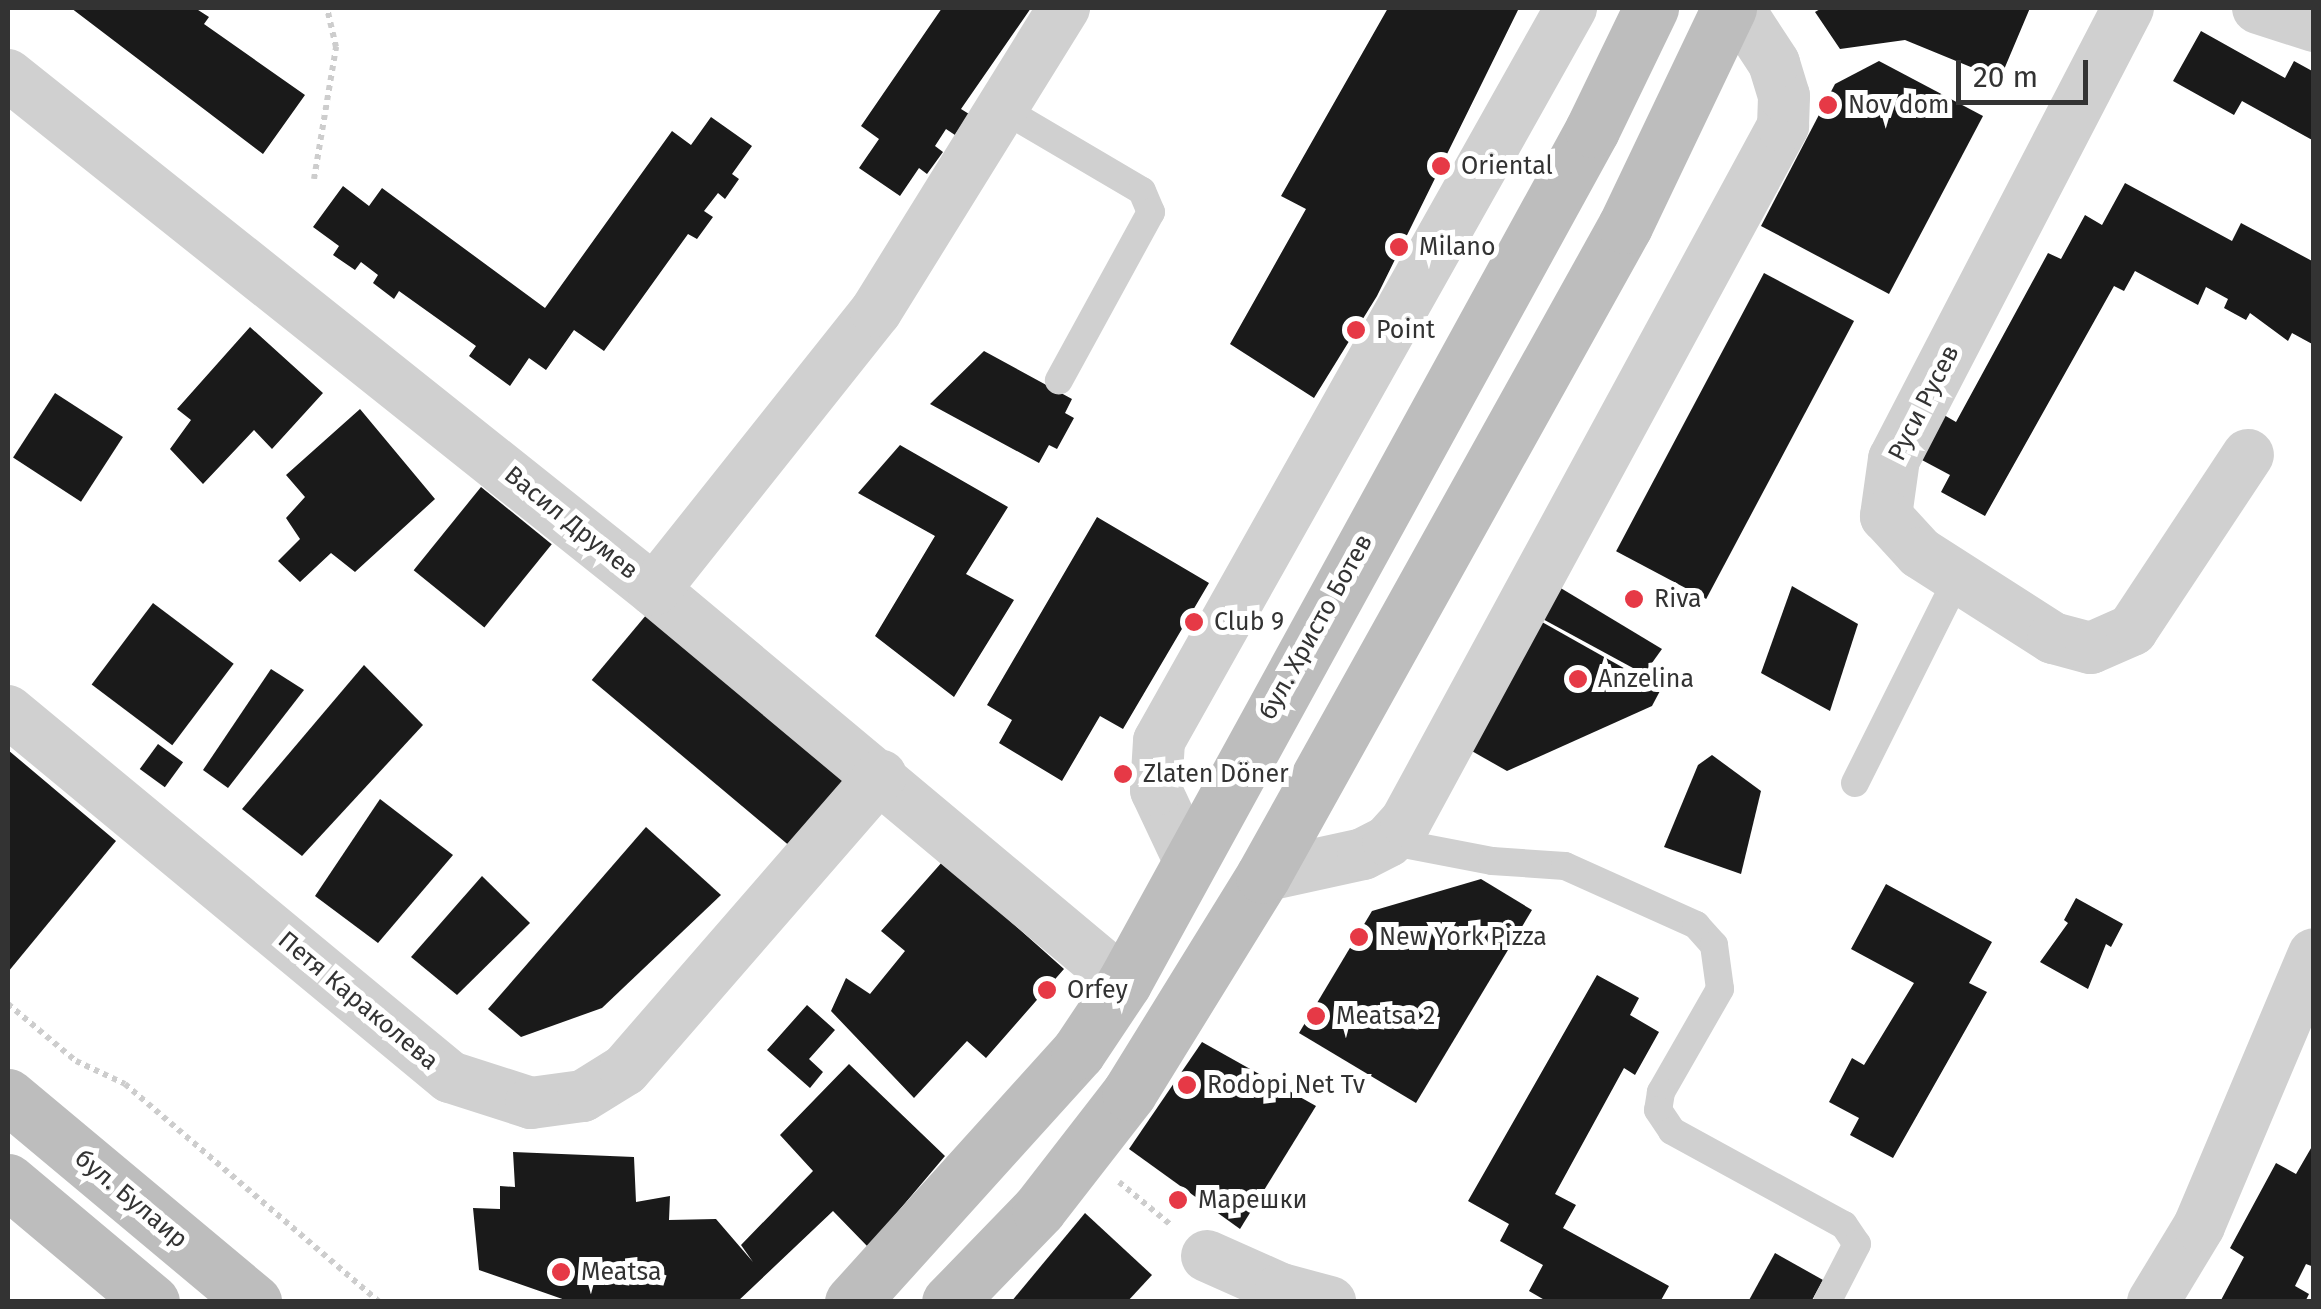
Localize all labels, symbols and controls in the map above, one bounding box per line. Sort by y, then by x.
scale bar [1961,40,2094,102]
text: 20 m [1973,59,2038,95]
place label: Nov dom [1848,90,1949,120]
marker: Nov dom [1817,94,1839,116]
place label: Oriental [1461,151,1553,181]
marker: Oriental [1430,155,1452,177]
place label: Milano [1419,232,1496,262]
marker: Milano [1388,236,1410,258]
place label: Point [1376,315,1435,345]
marker: Point [1345,319,1367,341]
street label: Руси Русев [1882,340,1966,466]
street label: Васил Друмев [498,460,644,586]
street label: бул. Христо Ботев [1253,529,1379,725]
place label: Riva [1654,584,1702,614]
marker: Riva [1623,588,1645,610]
place label: Club 9 [1214,607,1284,637]
marker: Club 9 [1183,611,1205,633]
place label: Anzelina [1598,664,1694,694]
marker: Anzelina [1567,668,1589,690]
place label: Zlaten Döner [1143,759,1289,789]
marker: Zlaten Döner [1112,763,1134,785]
place label: New York Pizza [1379,922,1547,952]
street label: Петя Караколева [272,925,444,1077]
marker: New York Pizza [1348,926,1370,948]
place label: Orfey [1067,975,1128,1005]
marker: Orfey [1036,979,1058,1001]
place label: Meatsa 2 [1336,1001,1435,1031]
marker: Meatsa 2 [1305,1005,1327,1027]
place label: Rodopi Net Tv [1207,1070,1365,1100]
marker: Rodopi Net Tv [1176,1074,1198,1096]
street label: бул. Булаир [69,1143,193,1255]
place label: Марешки [1198,1185,1307,1215]
marker: Марешки [1167,1189,1189,1211]
place label: Meatsa [581,1257,661,1287]
marker: Meatsa [550,1261,572,1283]

